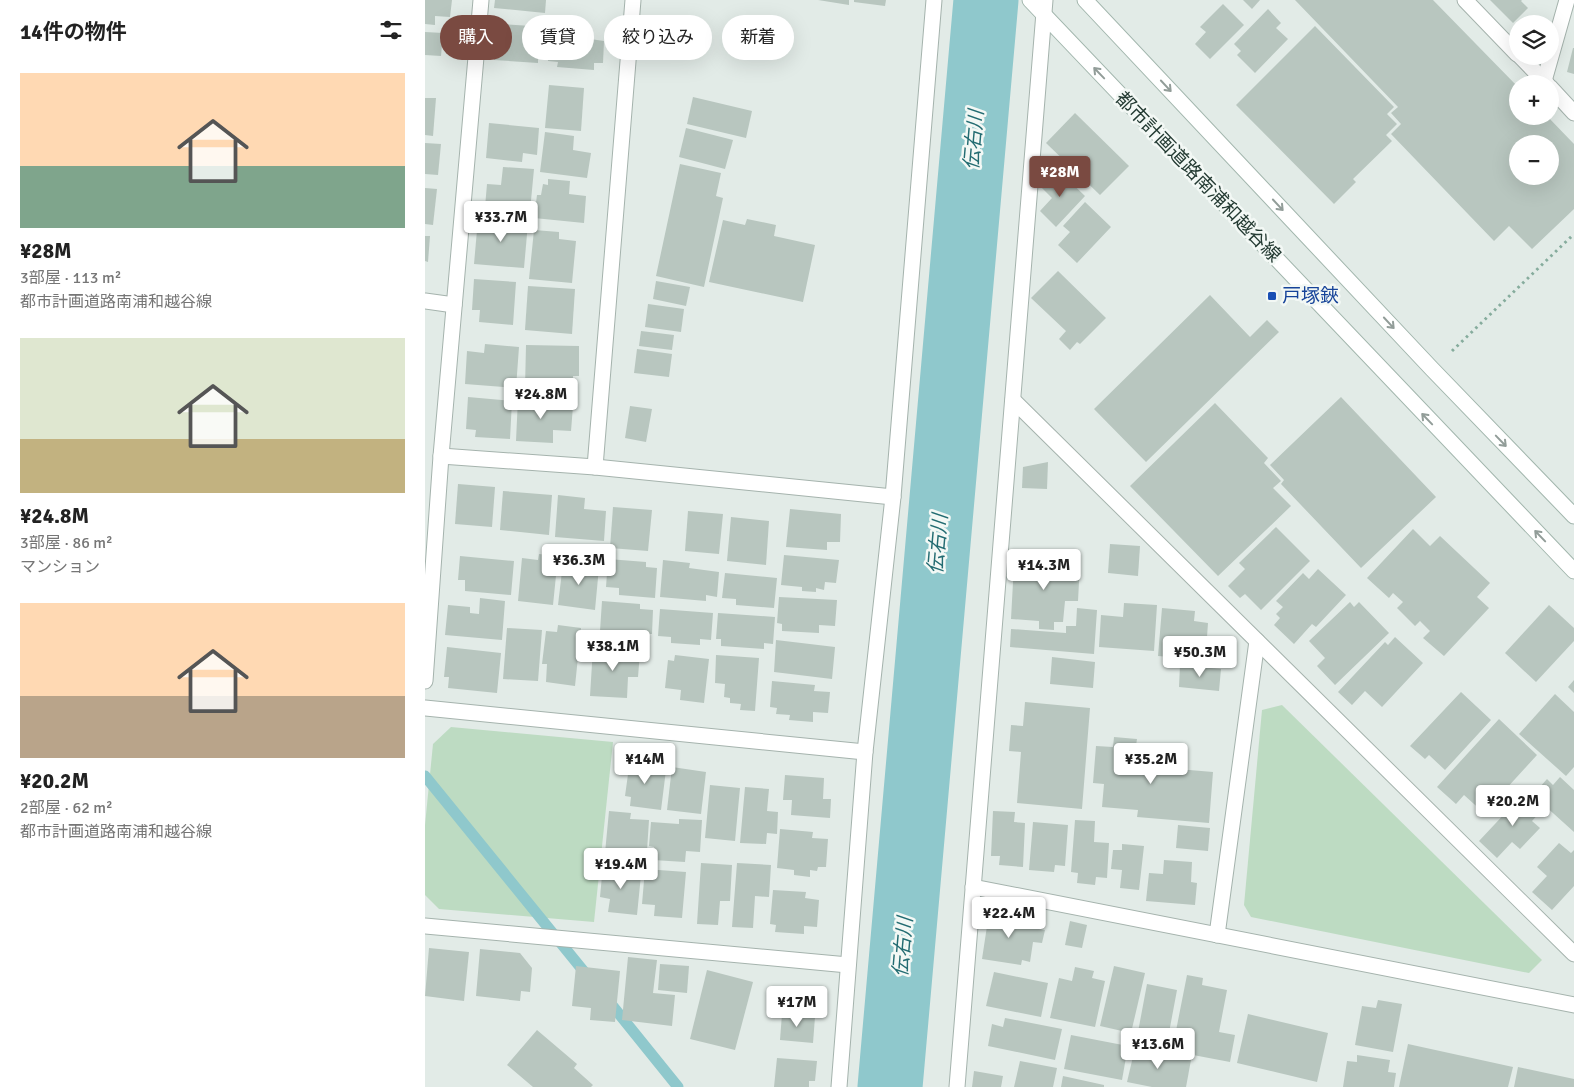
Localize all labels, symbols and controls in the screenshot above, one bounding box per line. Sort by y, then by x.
chip: 購入 [440,15,512,60]
chip: 賃貸 [522,15,594,60]
chip: 絞り込み [604,15,712,60]
chip: 新着 [722,15,794,60]
map controls [1509,15,1559,185]
button: layers [1509,15,1559,65]
icon: filters [377,16,405,44]
text: 14件の物件 [20,19,127,45]
one-way arrow [1093,66,1105,79]
button: + [1509,75,1559,125]
one-way arrow [1160,80,1172,93]
street label: 都市計画道路南浦和越谷線 [1110,87,1286,267]
icon: home [168,106,258,196]
water label: 伝右川 [959,107,989,171]
button: − [1509,135,1559,185]
pin: ¥28M [1030,156,1090,198]
text: ¥28M [1040,162,1080,182]
one-way arrow [1272,198,1284,211]
pin: ¥33.7M [460,200,542,243]
text: ¥33.7M [475,207,527,227]
text: ¥28M [20,238,72,264]
text: 3部屋 · 113 m² [20,268,121,288]
place label: 戸塚鋏 [1282,284,1339,308]
marker: 戸塚鋏 [1266,290,1278,302]
text: 都市計画道路南浦和越谷線 [20,292,212,312]
one-way arrow [1383,317,1395,330]
icon: home [168,371,258,461]
pin: ¥24.8M [500,378,582,420]
text: ¥24.8M [515,384,567,404]
one-way arrow [1421,413,1433,425]
one-way arrow [1495,435,1507,447]
text: ¥24.8M [20,503,89,529]
water label: 伝右川 [923,511,953,575]
one-way arrow [1534,530,1546,542]
text: 3部屋 · 86 m² [20,533,113,553]
pin: ¥36.3M [538,544,620,586]
pin: ¥14.3M [1003,548,1085,591]
text: ¥36.3M [553,550,605,570]
text: ¥14.3M [1018,555,1070,575]
text: マンション [20,557,100,577]
pin: ¥38.1M [572,630,654,672]
icon: home [168,636,258,726]
text: ¥38.1M [587,636,639,656]
pin: ¥50.3M [1159,636,1241,678]
text: ¥50.3M [1174,642,1226,662]
pin: ¥14M [615,742,675,785]
pin: ¥35.2M [1110,742,1192,785]
text: ¥14M [625,749,665,769]
text: ¥35.2M [1125,749,1177,769]
text: ¥20.2M [20,768,89,794]
pin: ¥20.2M [1472,784,1554,827]
text: ¥20.2M [1487,791,1539,811]
text: 2部屋 · 62 m² [20,798,113,818]
text: 都市計画道路南浦和越谷線 [20,822,212,842]
pin: ¥19.4M [580,848,662,890]
text: ¥19.4M [595,854,647,874]
pin: ¥22.4M [968,896,1050,939]
text: ¥22.4M [983,903,1035,923]
water label: 伝右川 [888,914,918,978]
pin: ¥17M [767,986,827,1028]
text: ¥17M [777,992,817,1012]
pin: ¥13.6M [1117,1028,1199,1070]
text: ¥13.6M [1132,1034,1184,1054]

